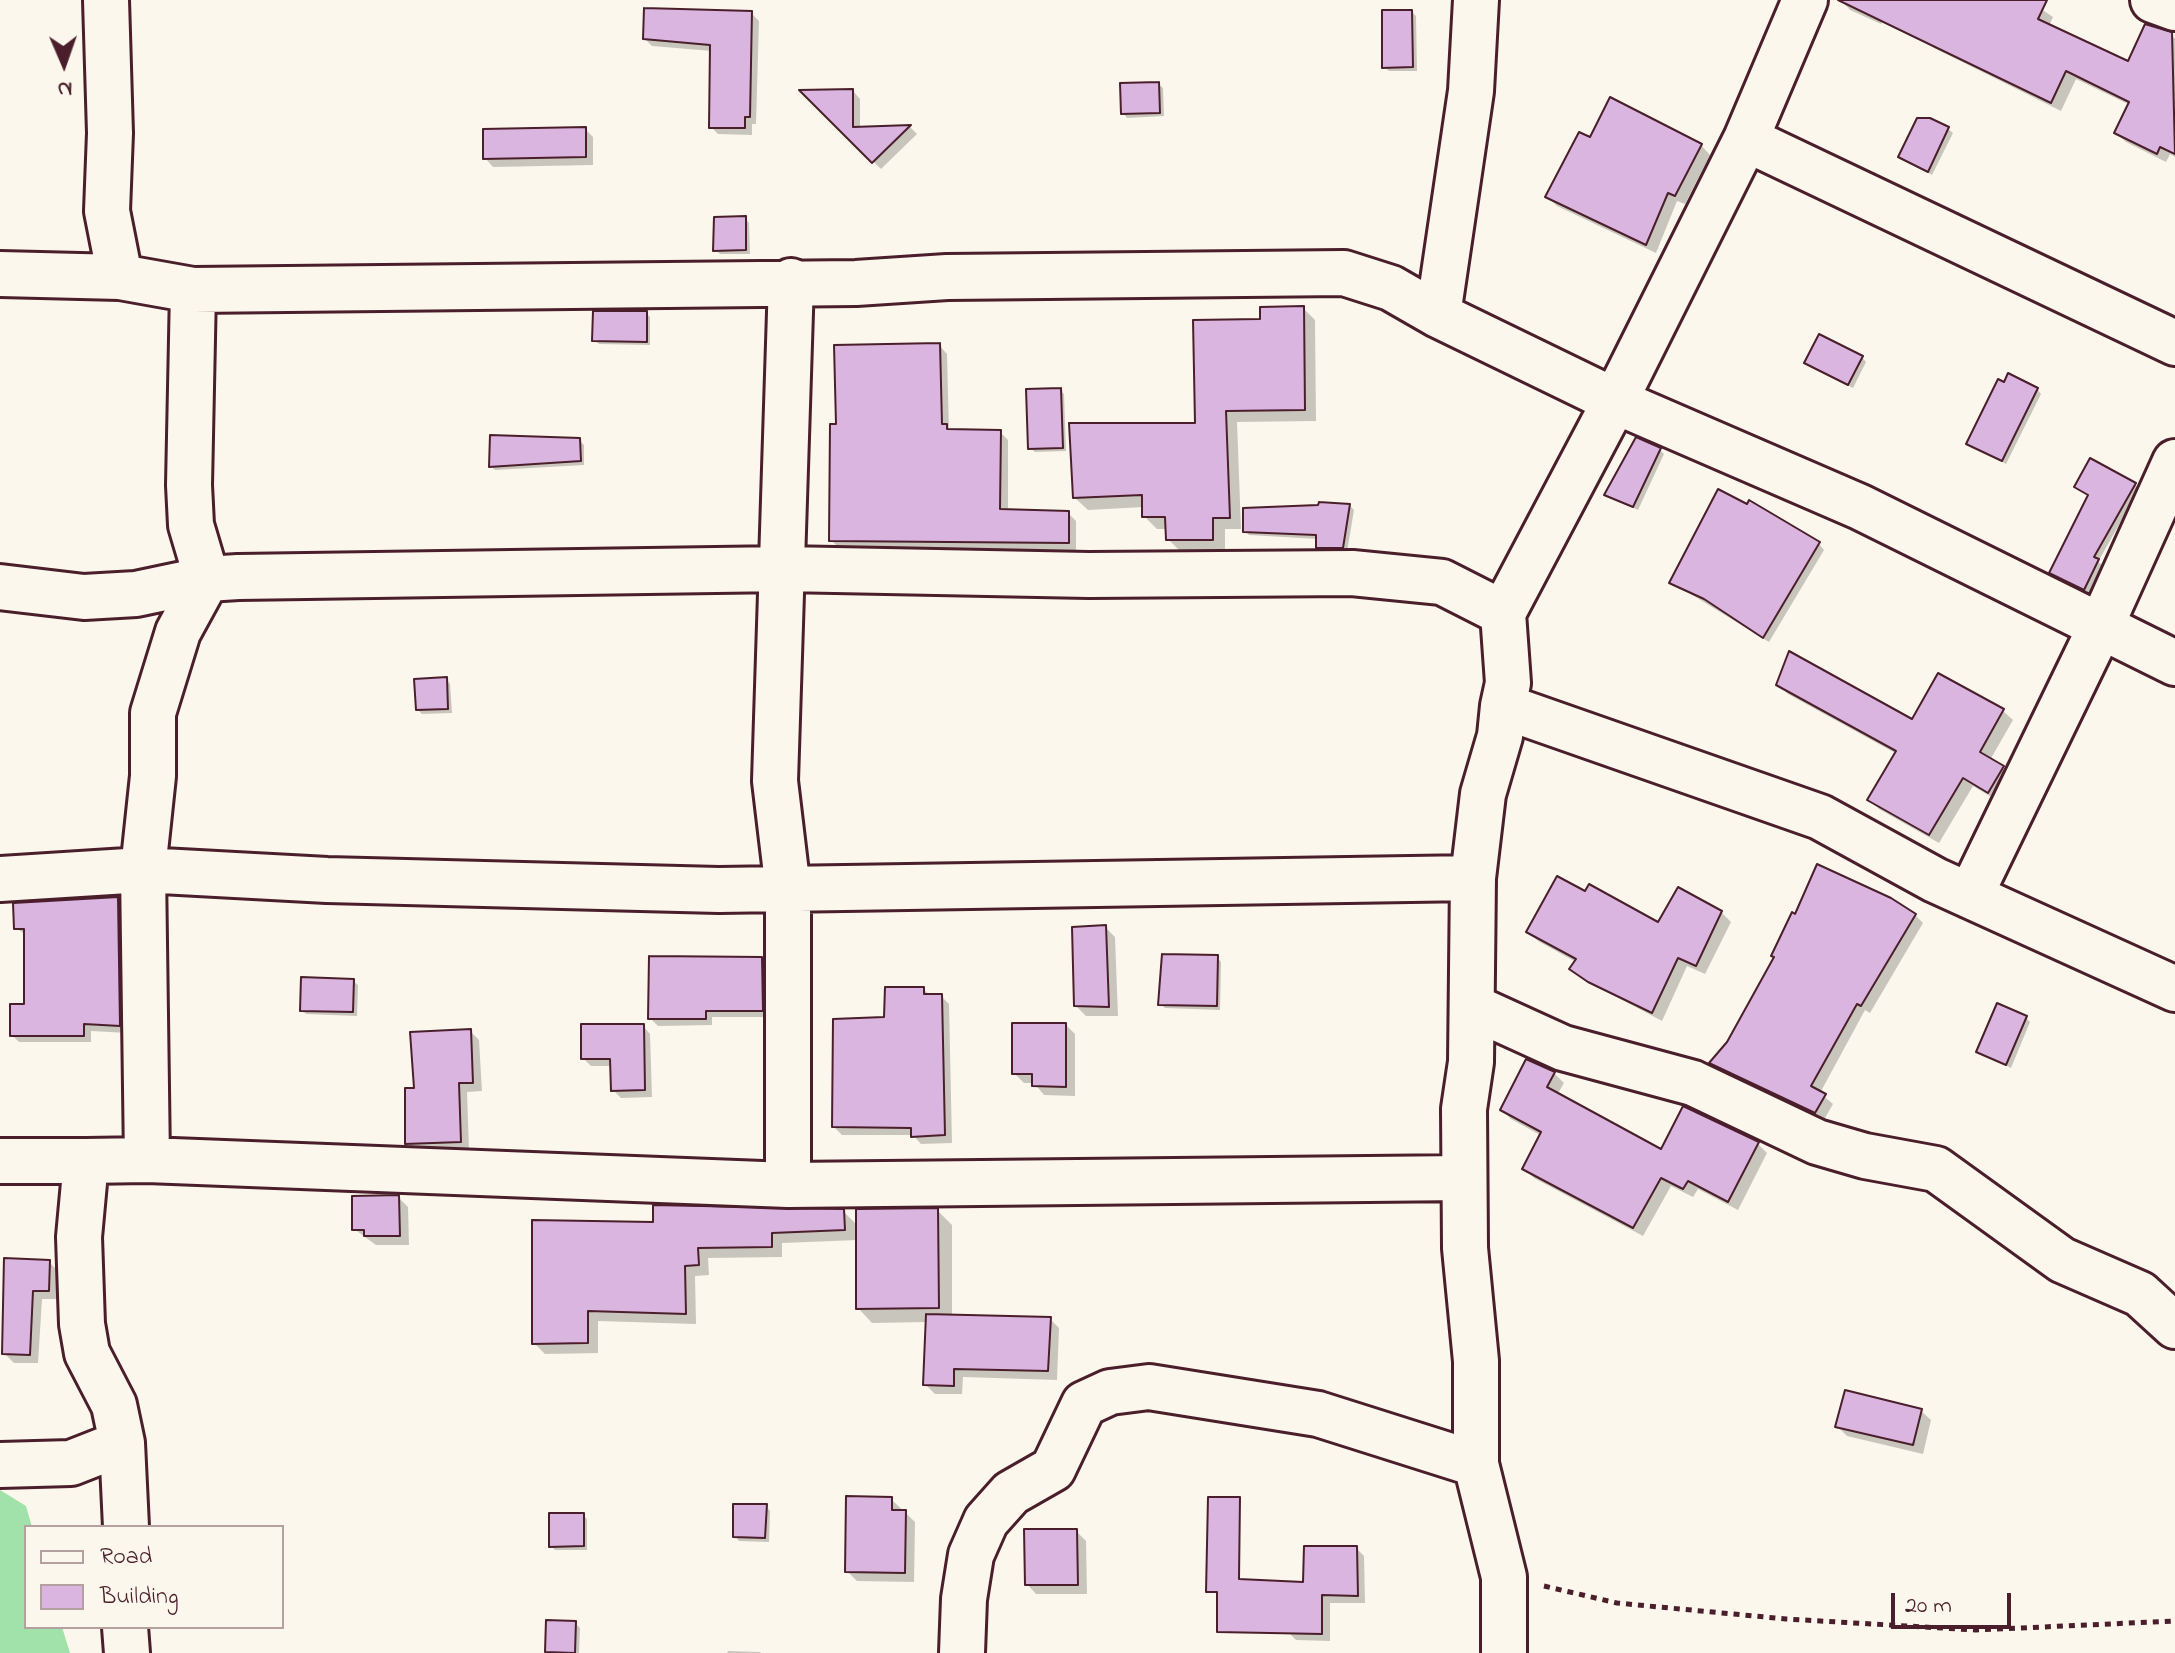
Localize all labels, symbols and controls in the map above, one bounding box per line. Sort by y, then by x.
north arrow [24,24,104,104]
text: N [57,72,73,104]
legend [24,1525,284,1629]
text: Road [100,1540,152,1575]
scale bar [1895,1577,2015,1627]
text: Building [100,1580,179,1615]
text: 20 m [1905,1589,1952,1624]

